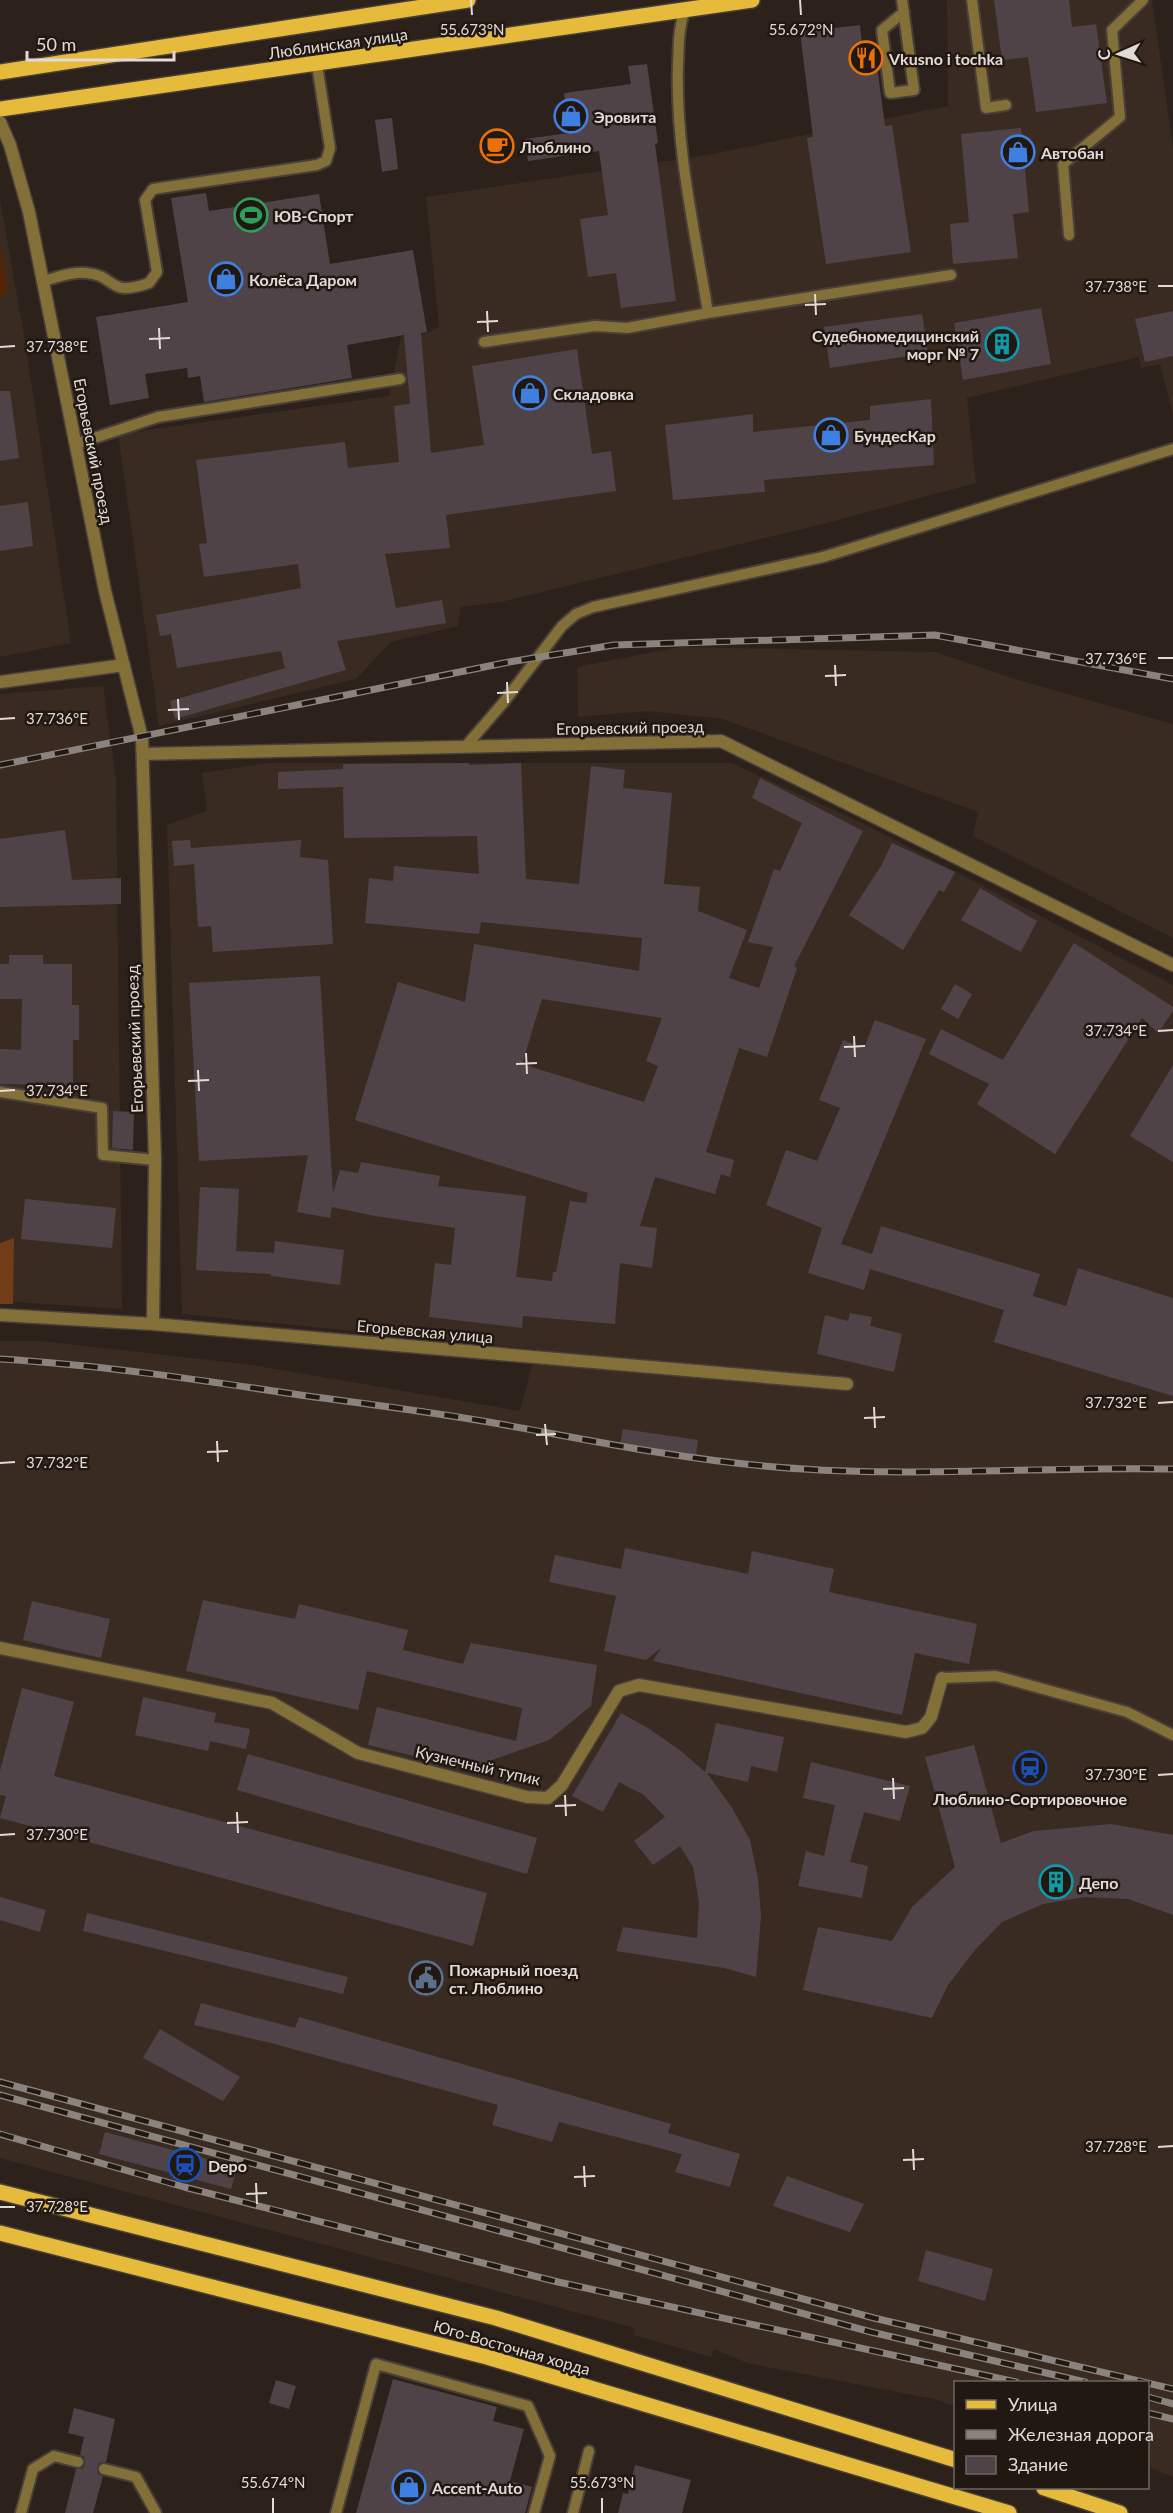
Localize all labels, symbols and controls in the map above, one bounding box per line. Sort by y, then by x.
text: 55.673°N [440,20,504,38]
text: 55.672°N [769,20,833,38]
scale bar [27,24,174,62]
street label: Люблинская улица [266,24,409,62]
north arrow [1089,24,1149,84]
text: 50 m [36,33,76,55]
restaurant icon: Vkusno i tochka [848,40,884,76]
place label: Vkusno i tochka [888,49,1003,68]
text: С [1094,49,1113,61]
shop icon: Эровита [553,98,589,134]
place label: Эровита [594,107,656,126]
cafe icon: Люблино [479,128,515,164]
shop icon: Автобан [1000,134,1036,170]
place label: Люблино [519,137,591,156]
place label: Автобан [1040,143,1104,162]
sports icon: ЮВ-Спорт [233,197,269,233]
place label: ЮВ-Спорт [274,206,354,225]
shop icon: Колёса Даром [208,261,244,297]
place label: Колёса Даром [249,270,357,289]
text: 37.738°E [1085,277,1147,295]
place label: Судебномедицинский морг № 7 [812,326,979,363]
building icon: Судебномедицинский морг № 7 [984,326,1020,362]
text: 37.738°E [26,337,88,355]
shop icon: Складовка [512,375,548,411]
street label: Егорьевский проезд [71,376,117,526]
place label: Складовка [553,384,634,403]
shop icon: БундесКар [813,417,849,453]
place label: БундесКар [854,426,936,445]
text: 37.736°E [1085,649,1147,667]
text: 37.736°E [26,709,88,727]
street label: Егорьевский проезд [556,716,704,738]
street label: Егорьевский проезд [122,964,146,1113]
text: 37.734°E [1085,1021,1147,1039]
text: 37.734°E [26,1081,88,1099]
street label: Егорьевская улица [356,1316,494,1346]
text: 37.732°E [1085,1393,1147,1411]
text: 37.732°E [26,1453,88,1471]
street label: Кузнечный тупик [414,1741,543,1789]
station icon: Люблино-Сортировочное [1012,1750,1048,1786]
text: 37.730°E [1085,1765,1147,1783]
place label: Люблино-Сортировочное [932,1789,1127,1808]
text: 37.730°E [26,1825,88,1843]
building icon: Депо [1038,1864,1074,1900]
place label: Депо [1079,1873,1118,1892]
public building icon: Пожарный поезд ст. Люблино [408,1960,444,1996]
place label: Пожарный поезд ст. Люблино [449,1960,578,1997]
text: 37.728°E [1085,2137,1147,2155]
station icon: Depo [167,2147,203,2183]
place label: Depo [208,2156,247,2175]
text: 37.728°E [26,2197,88,2215]
street label: Юго-Восточная хорда [432,2316,592,2378]
legend [954,2381,1149,2489]
text: Улица [1008,2393,1058,2415]
text: Железная дорога [1008,2423,1154,2445]
text: Здание [1008,2453,1068,2475]
shop icon: Accent-Auto [391,2469,427,2505]
text: 55.674°N [241,2473,305,2491]
text: 55.673°N [570,2473,634,2491]
place label: Accent-Auto [431,2478,522,2497]

